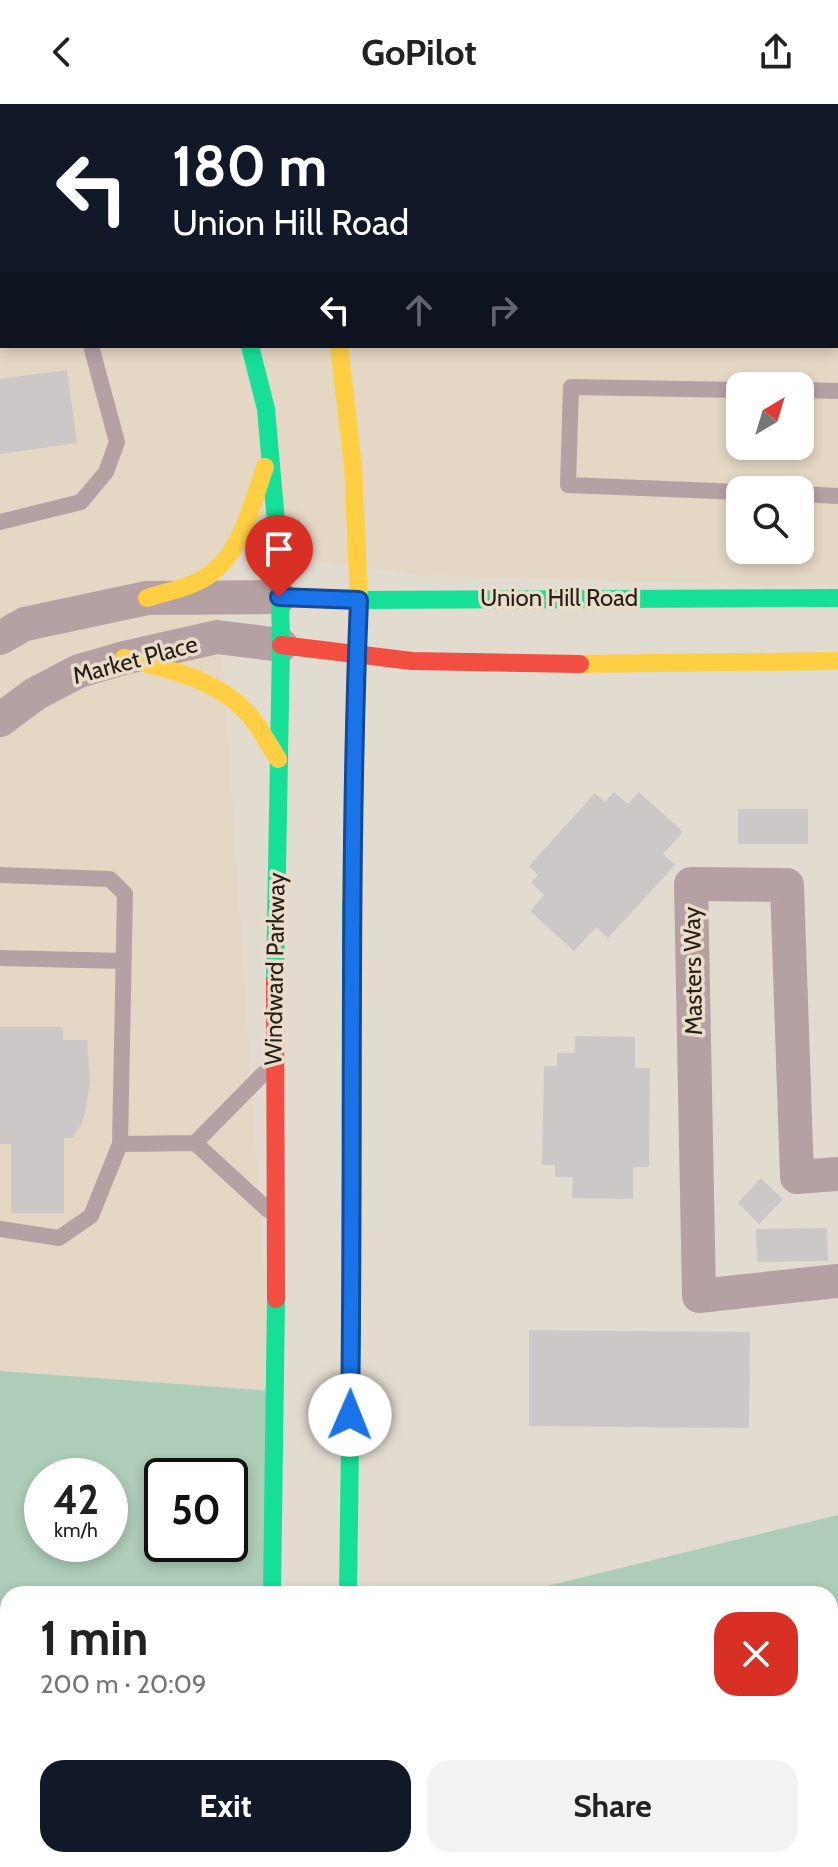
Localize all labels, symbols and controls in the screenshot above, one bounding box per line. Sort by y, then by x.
icon: back [40,30,84,74]
text: GoPilot [361,30,477,74]
icon: share [754,30,798,74]
text: 180 m [172,132,327,200]
icon: left [40,136,144,240]
text: Union Hill Road [172,200,409,244]
icon: left [313,288,357,332]
icon: ahead [397,288,441,332]
icon: right [481,288,525,332]
north arrow [726,372,814,460]
map controls [726,372,814,564]
button: search [726,476,814,564]
pin [245,515,313,597]
icon: arrive [257,527,301,571]
street label: Union Hill Road [480,583,638,612]
street label: Market Place [69,629,201,690]
street label: Windward Parkway [258,872,291,1066]
street label: Masters Way [677,906,708,1036]
position arrow [308,1373,392,1457]
speed limit sign: 50 [144,1458,248,1562]
text: 42 [53,1475,99,1524]
text: km/h [54,1518,98,1542]
text: 1 min [40,1609,148,1667]
button: close [714,1612,798,1696]
text: 200 m · 20:09 [40,1668,207,1700]
button: Exit [40,1760,411,1852]
button: Share [427,1760,798,1852]

